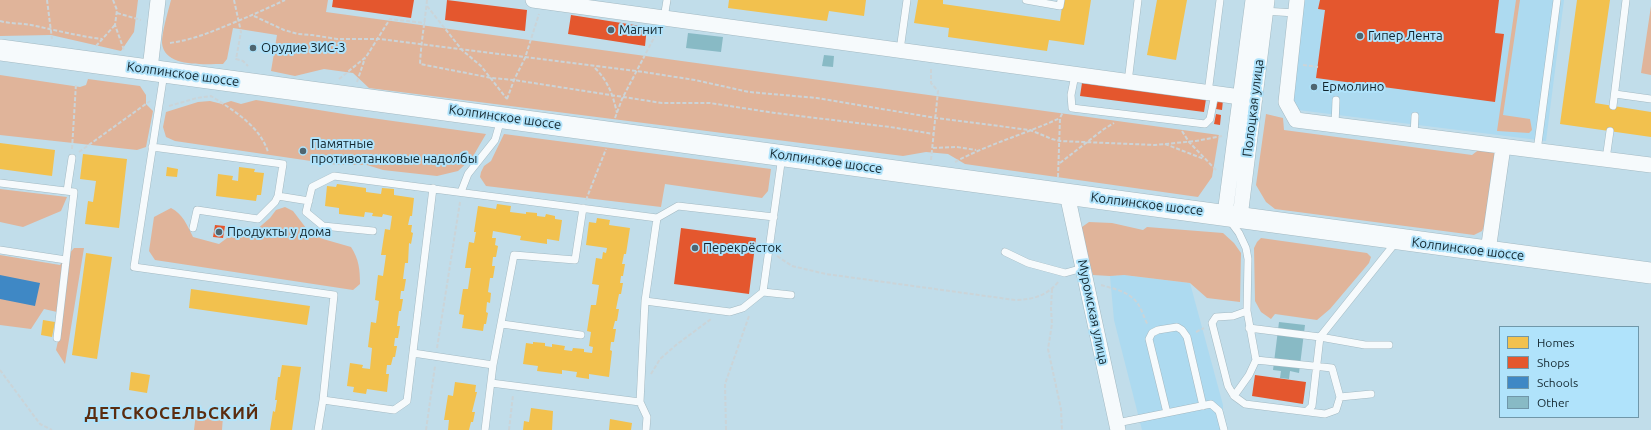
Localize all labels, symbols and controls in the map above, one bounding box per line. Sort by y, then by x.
place label: Магнит [619,22,663,38]
marker: Магнит [606,25,616,35]
place label: Гипер Лента [1368,28,1443,44]
marker: Гипер Лента [1355,31,1365,41]
place label: Орудие ЗИС-3 [261,40,346,56]
marker: Орудие ЗИС-3 [248,43,258,53]
street label: Колпинское шоссе [126,58,240,90]
street label: Полоцкая улица [1239,58,1267,158]
place label: Ермолино [1322,79,1384,95]
marker: Ермолино [1309,82,1319,92]
street label: Колпинское шоссе [448,101,562,133]
place label: Памятные противотанковые надолбы [311,136,477,167]
street label: Колпинское шоссе [769,145,883,177]
marker: Памятные противотанковые надолбы [298,146,308,156]
street label: Колпинское шоссе [1090,189,1204,219]
place label: Продукты у дома [227,224,331,240]
marker: Продукты у дома [214,227,224,237]
street label: Колпинское шоссе [1411,234,1525,264]
place label: Перекрёсток [703,240,782,256]
marker: Перекрёсток [690,243,700,253]
street label: Муромская улица [1074,258,1112,366]
legend [1499,326,1639,418]
text: Homes [1537,336,1575,349]
text: Shops [1537,356,1569,369]
text: Schools [1537,376,1578,389]
text: Other [1537,396,1569,409]
district label: ДЕТСКОСЕЛЬСКИЙ [84,403,260,423]

